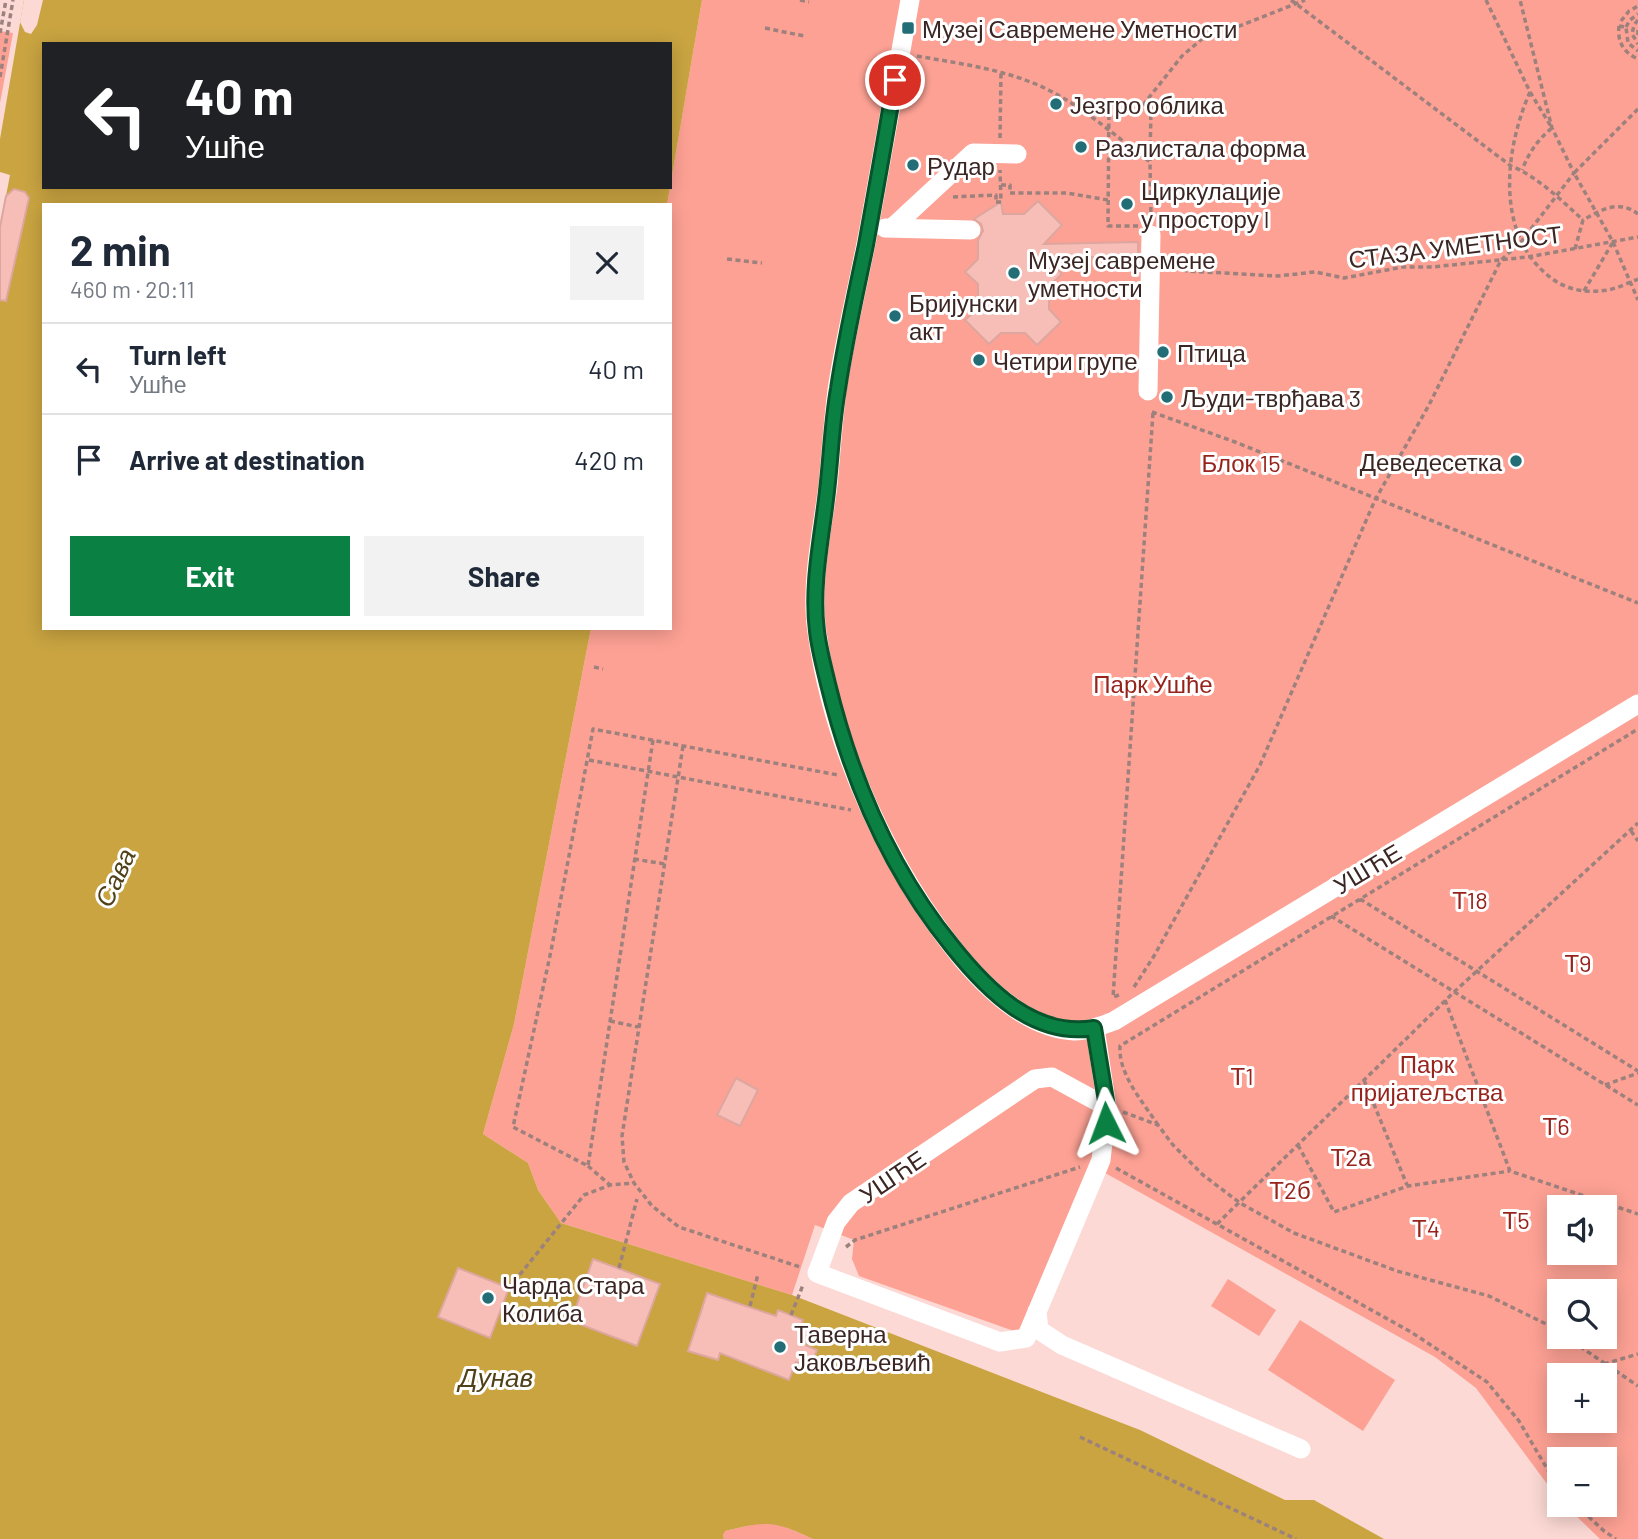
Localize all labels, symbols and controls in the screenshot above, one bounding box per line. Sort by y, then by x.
place label: Музеј Савремене Уметности [922,14,1237,43]
marker: Музеј Савремене Уметности [900,20,916,36]
pin [865,50,925,110]
icon: arrive [876,61,914,99]
text: 40 m [185,66,293,125]
icon: left [70,70,161,161]
place label: Језгро облика [1070,90,1225,119]
marker: Језгро облика [1048,96,1064,112]
text: Ушће [185,126,265,164]
place label: Разлистала форма [1095,133,1307,162]
marker: Разлистала форма [1073,139,1089,155]
place label: Рудар [927,151,995,180]
marker: Рудар [905,157,921,173]
place label: Циркулације у простору I [1141,176,1281,233]
marker: Циркулације у простору I [1119,196,1135,212]
street label: СТАЗА УМЕТНОСТ [1347,218,1564,273]
text: 2 min [70,224,171,274]
button: close [570,226,644,300]
place label: Музеј савремене уметности [1028,245,1216,302]
marker: Музеј савремене уметности [1006,265,1022,281]
text: 460 m · 20:11 [70,275,194,303]
place label: Бријунски акт [909,288,1018,345]
marker: Бријунски акт [887,308,903,324]
place label: Птица [1177,338,1246,367]
text: Turn left [129,339,227,370]
marker: Птица [1155,344,1171,360]
place label: Четири групе [993,346,1138,375]
icon: left [70,350,108,388]
marker: Четири групе [971,352,987,368]
text: 40 m [588,353,644,384]
text: Ушће [129,370,187,398]
place label: Људи-тврђава 3 [1181,383,1361,412]
marker: Људи-тврђава 3 [1159,389,1175,405]
icon: arrive [70,441,108,479]
text: Arrive at destination [129,444,365,475]
text: 420 m [574,444,644,475]
place label: Деведесетка [1360,447,1503,476]
park label: Блок 15 [1201,448,1281,477]
marker: Деведесетка [1508,453,1524,469]
button: Exit [70,536,350,616]
button: Share [364,536,644,616]
park label: Парк Ушће [1093,669,1213,698]
street label: УШЋЕ [1328,837,1406,899]
water label: Сава [87,843,141,911]
park label: Т18 [1452,885,1488,914]
park label: Т9 [1564,948,1592,977]
park label: Парк пријатељства [1351,1049,1504,1106]
park label: Т1 [1230,1061,1254,1090]
position arrow [1069,1086,1143,1160]
park label: Т6 [1542,1111,1570,1140]
park label: Т2а [1331,1142,1372,1171]
street label: УШЋЕ [853,1143,931,1209]
park label: Т2б [1269,1175,1311,1204]
map controls [1547,1195,1617,1517]
button: sound [1547,1195,1617,1265]
park label: Т5 [1503,1205,1530,1234]
park label: Т4 [1412,1213,1440,1242]
place label: Чарда Стара Колиба [502,1270,645,1327]
button: search [1547,1279,1617,1349]
marker: Чарда Стара Колиба [480,1290,496,1306]
place label: Таверна Јаковљевић [794,1319,931,1376]
marker: Таверна Јаковљевић [772,1339,788,1355]
water label: Дунав [456,1361,533,1392]
button: + [1547,1363,1617,1433]
button: − [1547,1447,1617,1517]

